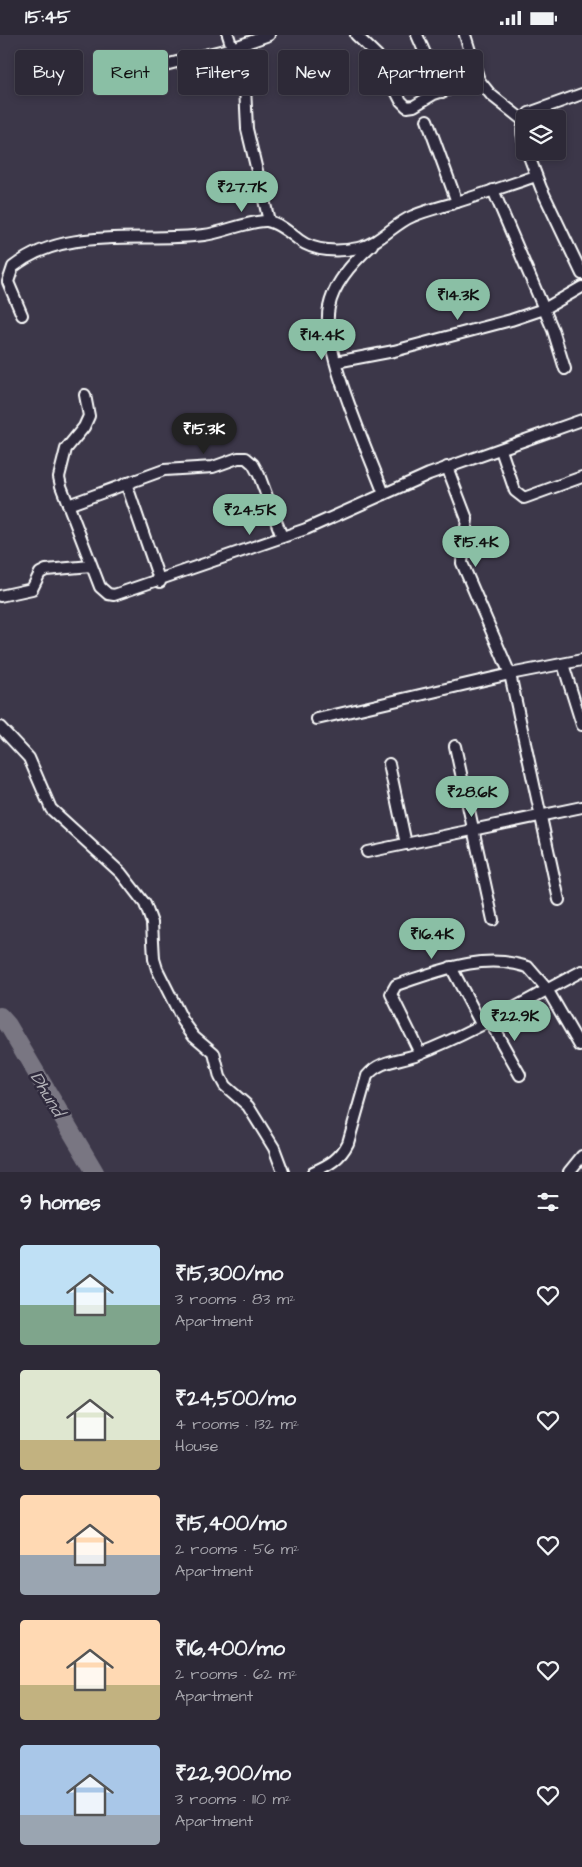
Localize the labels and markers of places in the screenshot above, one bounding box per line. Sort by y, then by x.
pin: ₹27.7K [201,171,283,213]
pin: ₹14.3K [417,279,499,321]
pin: ₹14.4K [281,319,363,361]
pin: ₹15.3K [163,413,245,455]
pin: ₹24.5K [209,493,291,536]
pin: ₹15.4K [435,525,517,568]
pin: ₹28.6K [431,775,513,818]
pin: ₹16.4K [391,917,473,960]
pin: ₹22.9K [474,999,556,1042]

